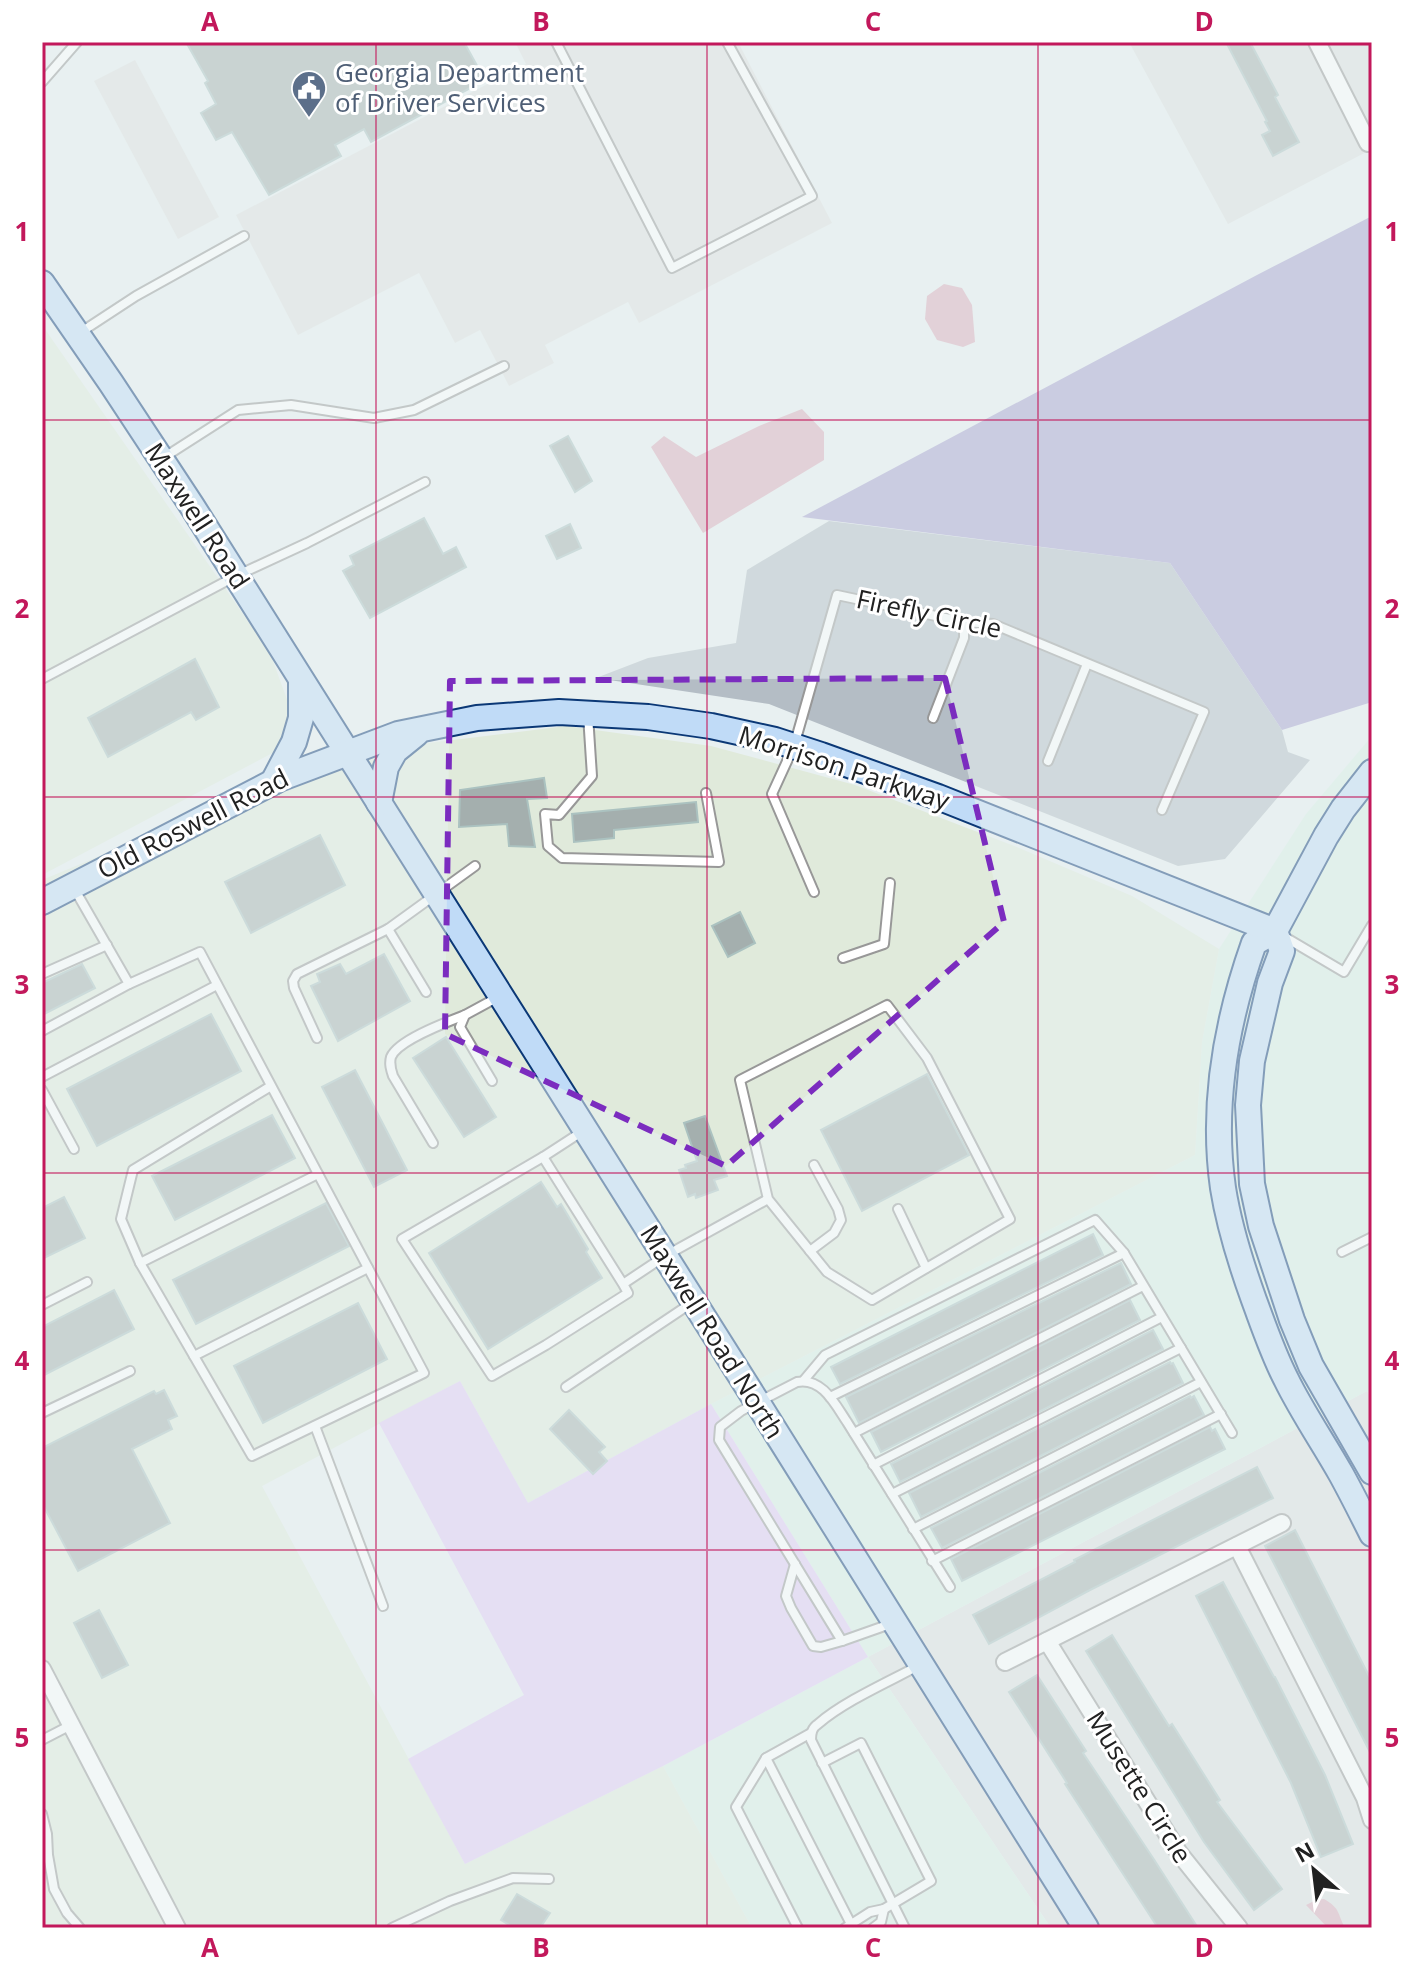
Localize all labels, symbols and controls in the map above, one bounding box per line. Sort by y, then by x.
text: A [201,3,219,39]
text: B [532,3,550,39]
text: C [865,3,881,39]
text: D [1194,3,1214,39]
place label: Georgia Department of Driver Services [335,54,584,120]
public building icon: Georgia Department of Driver Services [290,69,328,119]
text: 1 [15,213,29,249]
text: 1 [1385,213,1399,249]
street label: Maxwell Road [137,435,259,596]
street label: Firefly Circle [853,580,1005,646]
text: 2 [15,590,30,626]
text: 2 [1385,590,1400,626]
street label: Morrison Parkway [734,716,955,818]
street label: Old Roswell Road [91,759,294,887]
text: 3 [15,966,29,1002]
text: 3 [1385,966,1399,1002]
street label: Maxwell Road North [632,1218,793,1445]
text: 4 [15,1342,30,1378]
text: 4 [1385,1342,1400,1378]
street label: Musette Circle [1079,1703,1201,1870]
text: 5 [15,1719,29,1755]
text: 5 [1385,1719,1399,1755]
north arrow [1274,1830,1354,1910]
text: N [1289,1834,1319,1869]
text: A [201,1929,219,1965]
text: B [532,1929,550,1965]
text: C [865,1929,881,1965]
text: D [1194,1929,1214,1965]

